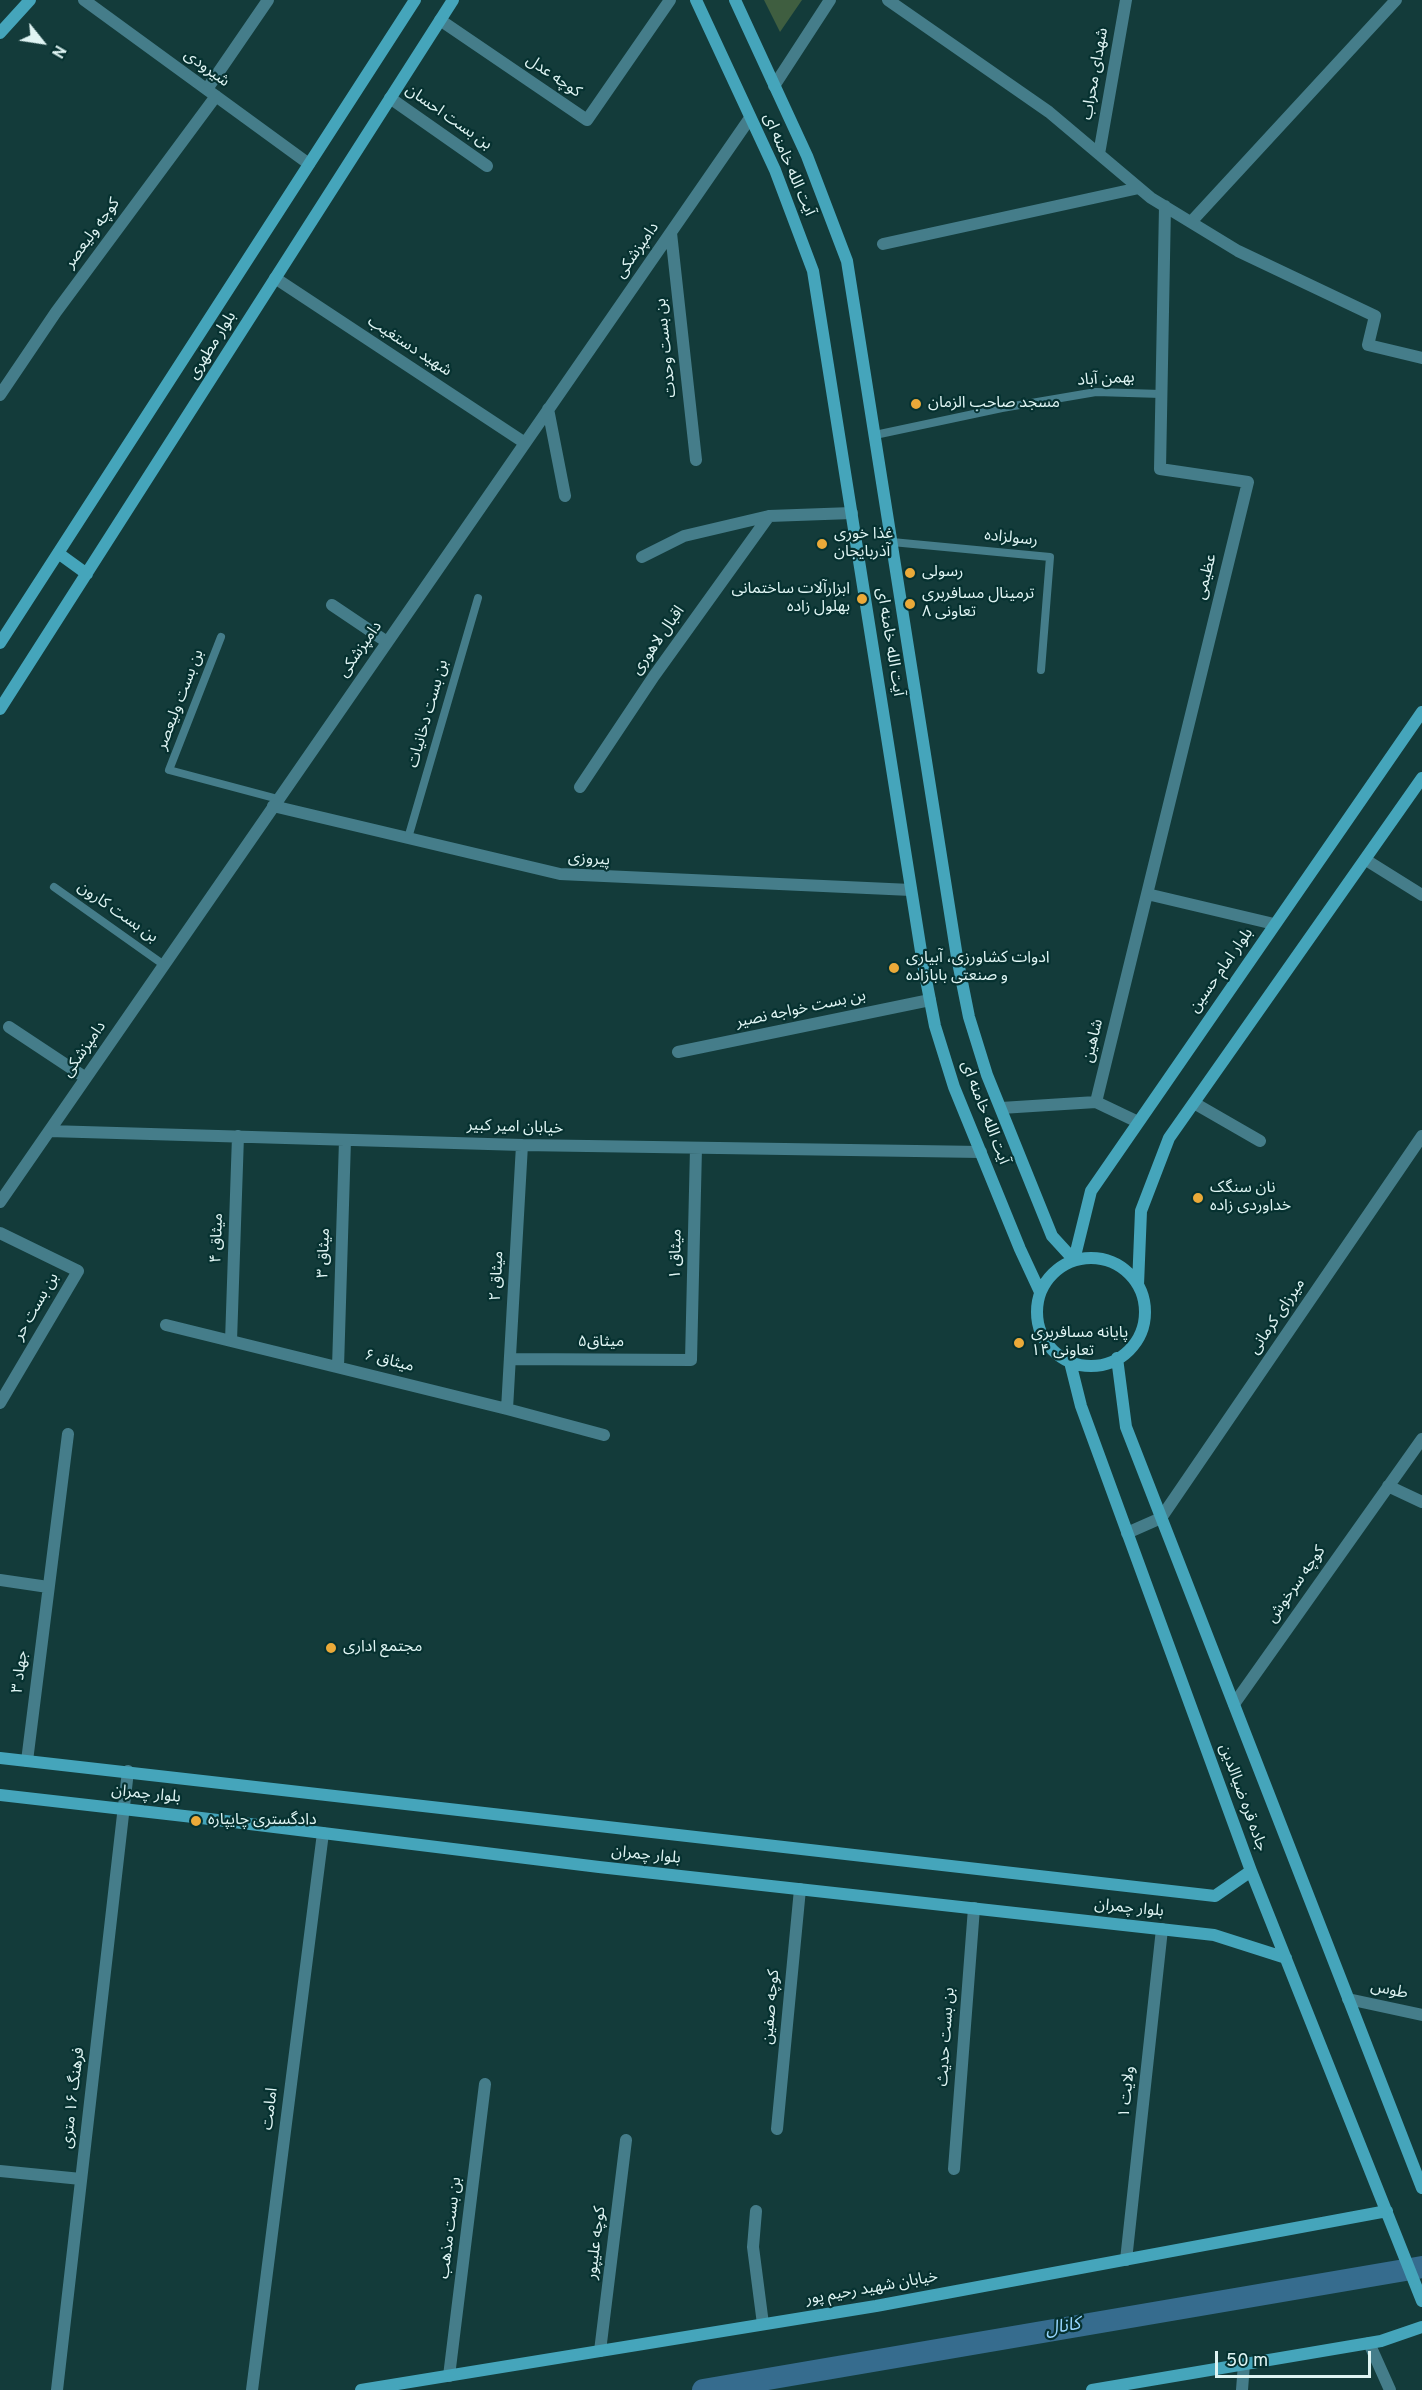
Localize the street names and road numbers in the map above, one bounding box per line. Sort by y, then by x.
street label: شهدای محراب [1078,26,1114,122]
street label: شیرودی [179,46,233,92]
street label: کوچه عدل [522,51,584,103]
street label: بن بست احسان [401,81,495,155]
street label: آیت الله خامنه ای [758,111,818,219]
street label: کوچه ولیعصر [61,195,125,273]
street label: دامپزشکی [612,219,664,283]
street label: بن بست وحدت [652,297,682,399]
street label: بلوار مطهری [185,308,241,384]
street label: شهید دستغیب [363,313,455,381]
street label: بهمن آباد [1077,369,1135,391]
street label: رسولزاده [983,527,1039,551]
street label: عظیمی [1192,552,1222,602]
street label: آیت الله خامنه ای [871,586,907,698]
street label: اقبال لاهوری [628,603,690,679]
street label: دامپزشکی [335,618,387,682]
street label: بن بست ولیعصر [153,647,209,753]
street label: بن بست دخانیات [404,658,454,770]
street label: پیروزی [567,849,611,871]
street label: بن بست کارون [73,878,161,948]
street label: بلوار امام حسین [1186,925,1258,1017]
street label: بن بست خواجه نصیر [734,987,868,1033]
street label: شاهین [1079,1017,1109,1065]
street label: دامپزشکی [59,1018,111,1082]
street label: آیت الله خامنه ای [955,1058,1013,1168]
street label: خیابان امیر کبیر [467,1117,563,1139]
street label: میثاق ۴ [208,1213,228,1263]
street label: میثاق ۳ [315,1228,335,1278]
street label: میثاق ۱ [667,1229,687,1279]
street label: میثاق ۲ [487,1250,509,1302]
street label: بن بست حر [10,1270,64,1344]
street label: میرزای کرمانی [1246,1275,1310,1359]
street label: میثاق۵ [578,1333,624,1353]
street label: میثاق ۶ [362,1347,416,1377]
street label: کوچه سرخوش [1263,1543,1331,1627]
street label: جهاد ۳ [9,1650,33,1694]
street label: جاده قره ضیاالدین [1214,1742,1270,1854]
street label: بلوار چمران [110,1782,182,1808]
street label: بلوار چمران [610,1843,682,1869]
street label: بلوار چمران [1093,1896,1165,1922]
street label: کوچه صفین [759,1969,785,2045]
street label: طوس [1369,1978,1409,2004]
street label: بن بست حدیث [934,1987,960,2087]
street label: فرهنگ ۱۶ متری [58,2046,90,2150]
street label: ولایت ۱ [1116,2065,1140,2119]
street label: امامت [259,2087,283,2131]
street label: بن بست مذهب [435,2176,467,2280]
street label: کوچه علیپور [583,2205,611,2281]
street label: خیابان شهید رحیم پور [804,2268,940,2310]

